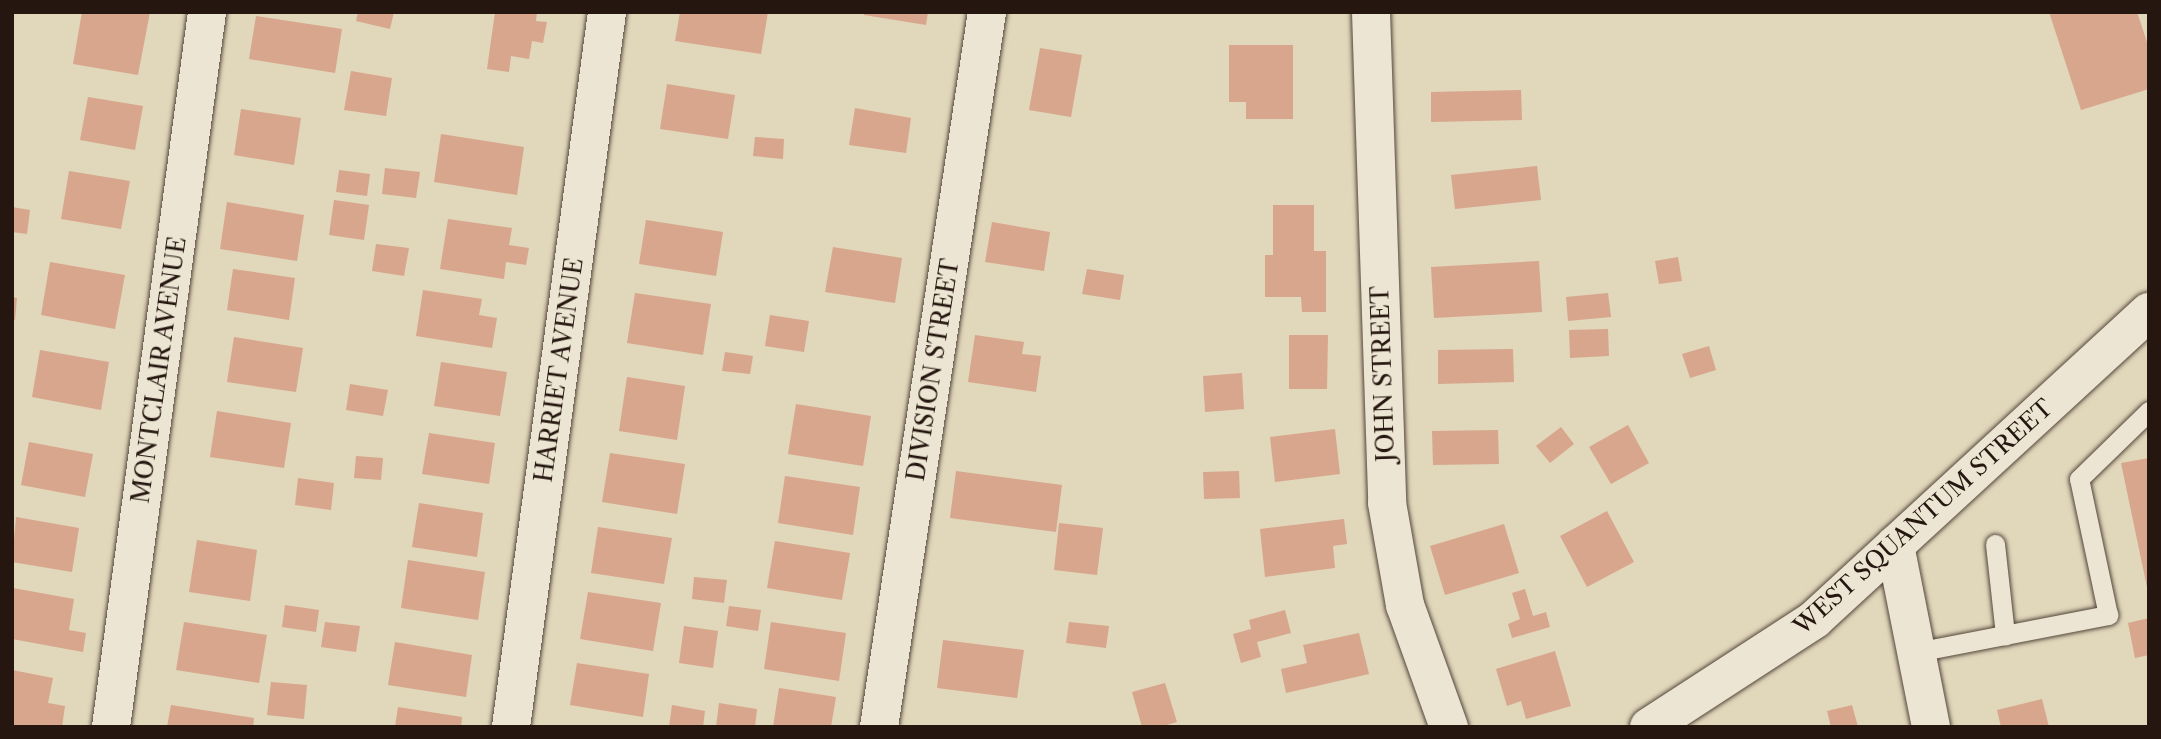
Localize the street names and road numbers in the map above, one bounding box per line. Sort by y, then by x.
street label: MONTCLAIR AVENUE [126,234,192,506]
street label: HARRIET AVENUE [529,255,589,485]
street label: DIVISION STREET [901,257,965,483]
street label: JOHN STREET [1366,286,1400,462]
street label: WEST SQUANTUM STREET [1787,393,2059,641]

